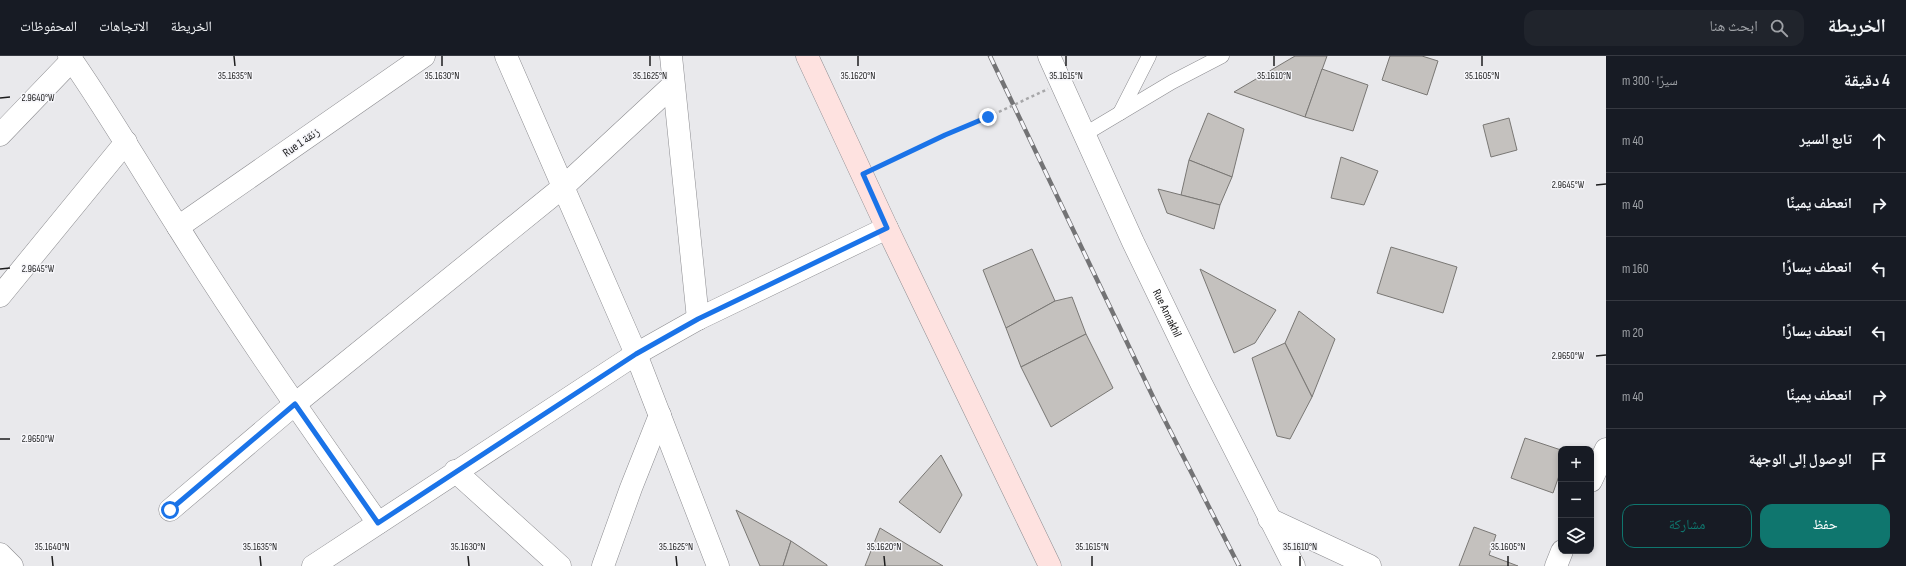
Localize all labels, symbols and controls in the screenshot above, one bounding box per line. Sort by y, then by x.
search box [1524,10,1804,46]
text: الخريطة [1828,15,1886,38]
text: ابحث هنا [1710,17,1758,36]
icon: search [1768,17,1790,39]
text: المحفوظات [20,18,77,35]
text: الاتجاهات [99,18,149,35]
text: الخريطة [171,18,212,35]
text: 35.1635°N [218,70,252,82]
text: 35.1630°N [425,70,459,82]
text: 35.1625°N [633,70,667,82]
text: 35.1620°N [841,70,875,82]
text: 35.1615°N [1049,70,1083,82]
text: 35.1610°N [1257,70,1291,82]
text: 35.1605°N [1465,70,1499,82]
text: 4 دقيقة [1844,71,1890,91]
text: سيرًا · 300 m [1622,73,1678,89]
text: 2.9640°W [22,92,55,104]
route end [979,108,997,126]
street label: Rue 1 زنقة [280,124,323,160]
text: تابع السير [1800,130,1852,149]
icon: ahead [1868,130,1890,152]
text: 40 m [1622,133,1644,149]
text: 2.9645°W [1552,179,1585,191]
text: انعطف يمينًا [1786,194,1852,213]
icon: right [1868,194,1890,216]
text: 40 m [1622,197,1644,213]
text: انعطف يسارًا [1782,258,1852,277]
icon: left [1868,258,1890,280]
text: 160 m [1622,261,1648,277]
text: 2.9645°W [22,263,55,275]
street label: Rue Annakhil [1149,287,1185,340]
text: انعطف يسارًا [1782,322,1852,341]
icon: left [1868,322,1890,344]
text: 20 m [1622,325,1644,341]
text: 2.9650°W [1552,350,1585,362]
text: انعطف يمينًا [1786,386,1852,405]
icon: right [1868,386,1890,408]
text: 40 m [1622,389,1644,405]
text: 2.9650°W [22,433,55,445]
map controls [1558,446,1594,554]
button: + [1558,446,1594,482]
text: الوصول إلى الوجهة [1749,450,1852,469]
icon: arrive [1868,450,1890,472]
button: − [1558,482,1594,518]
route start [161,501,179,519]
button: مشاركة [1622,504,1752,548]
button: حفظ [1760,504,1890,548]
button: layers [1558,518,1594,554]
text: 35.1640°N [35,541,69,553]
text: 35.1635°N [243,541,277,553]
text: 35.1630°N [451,541,485,553]
text: 35.1625°N [659,541,693,553]
text: 35.1620°N [867,541,901,553]
text: 35.1615°N [1075,541,1109,553]
text: 35.1610°N [1283,541,1317,553]
text: 35.1605°N [1491,541,1525,553]

